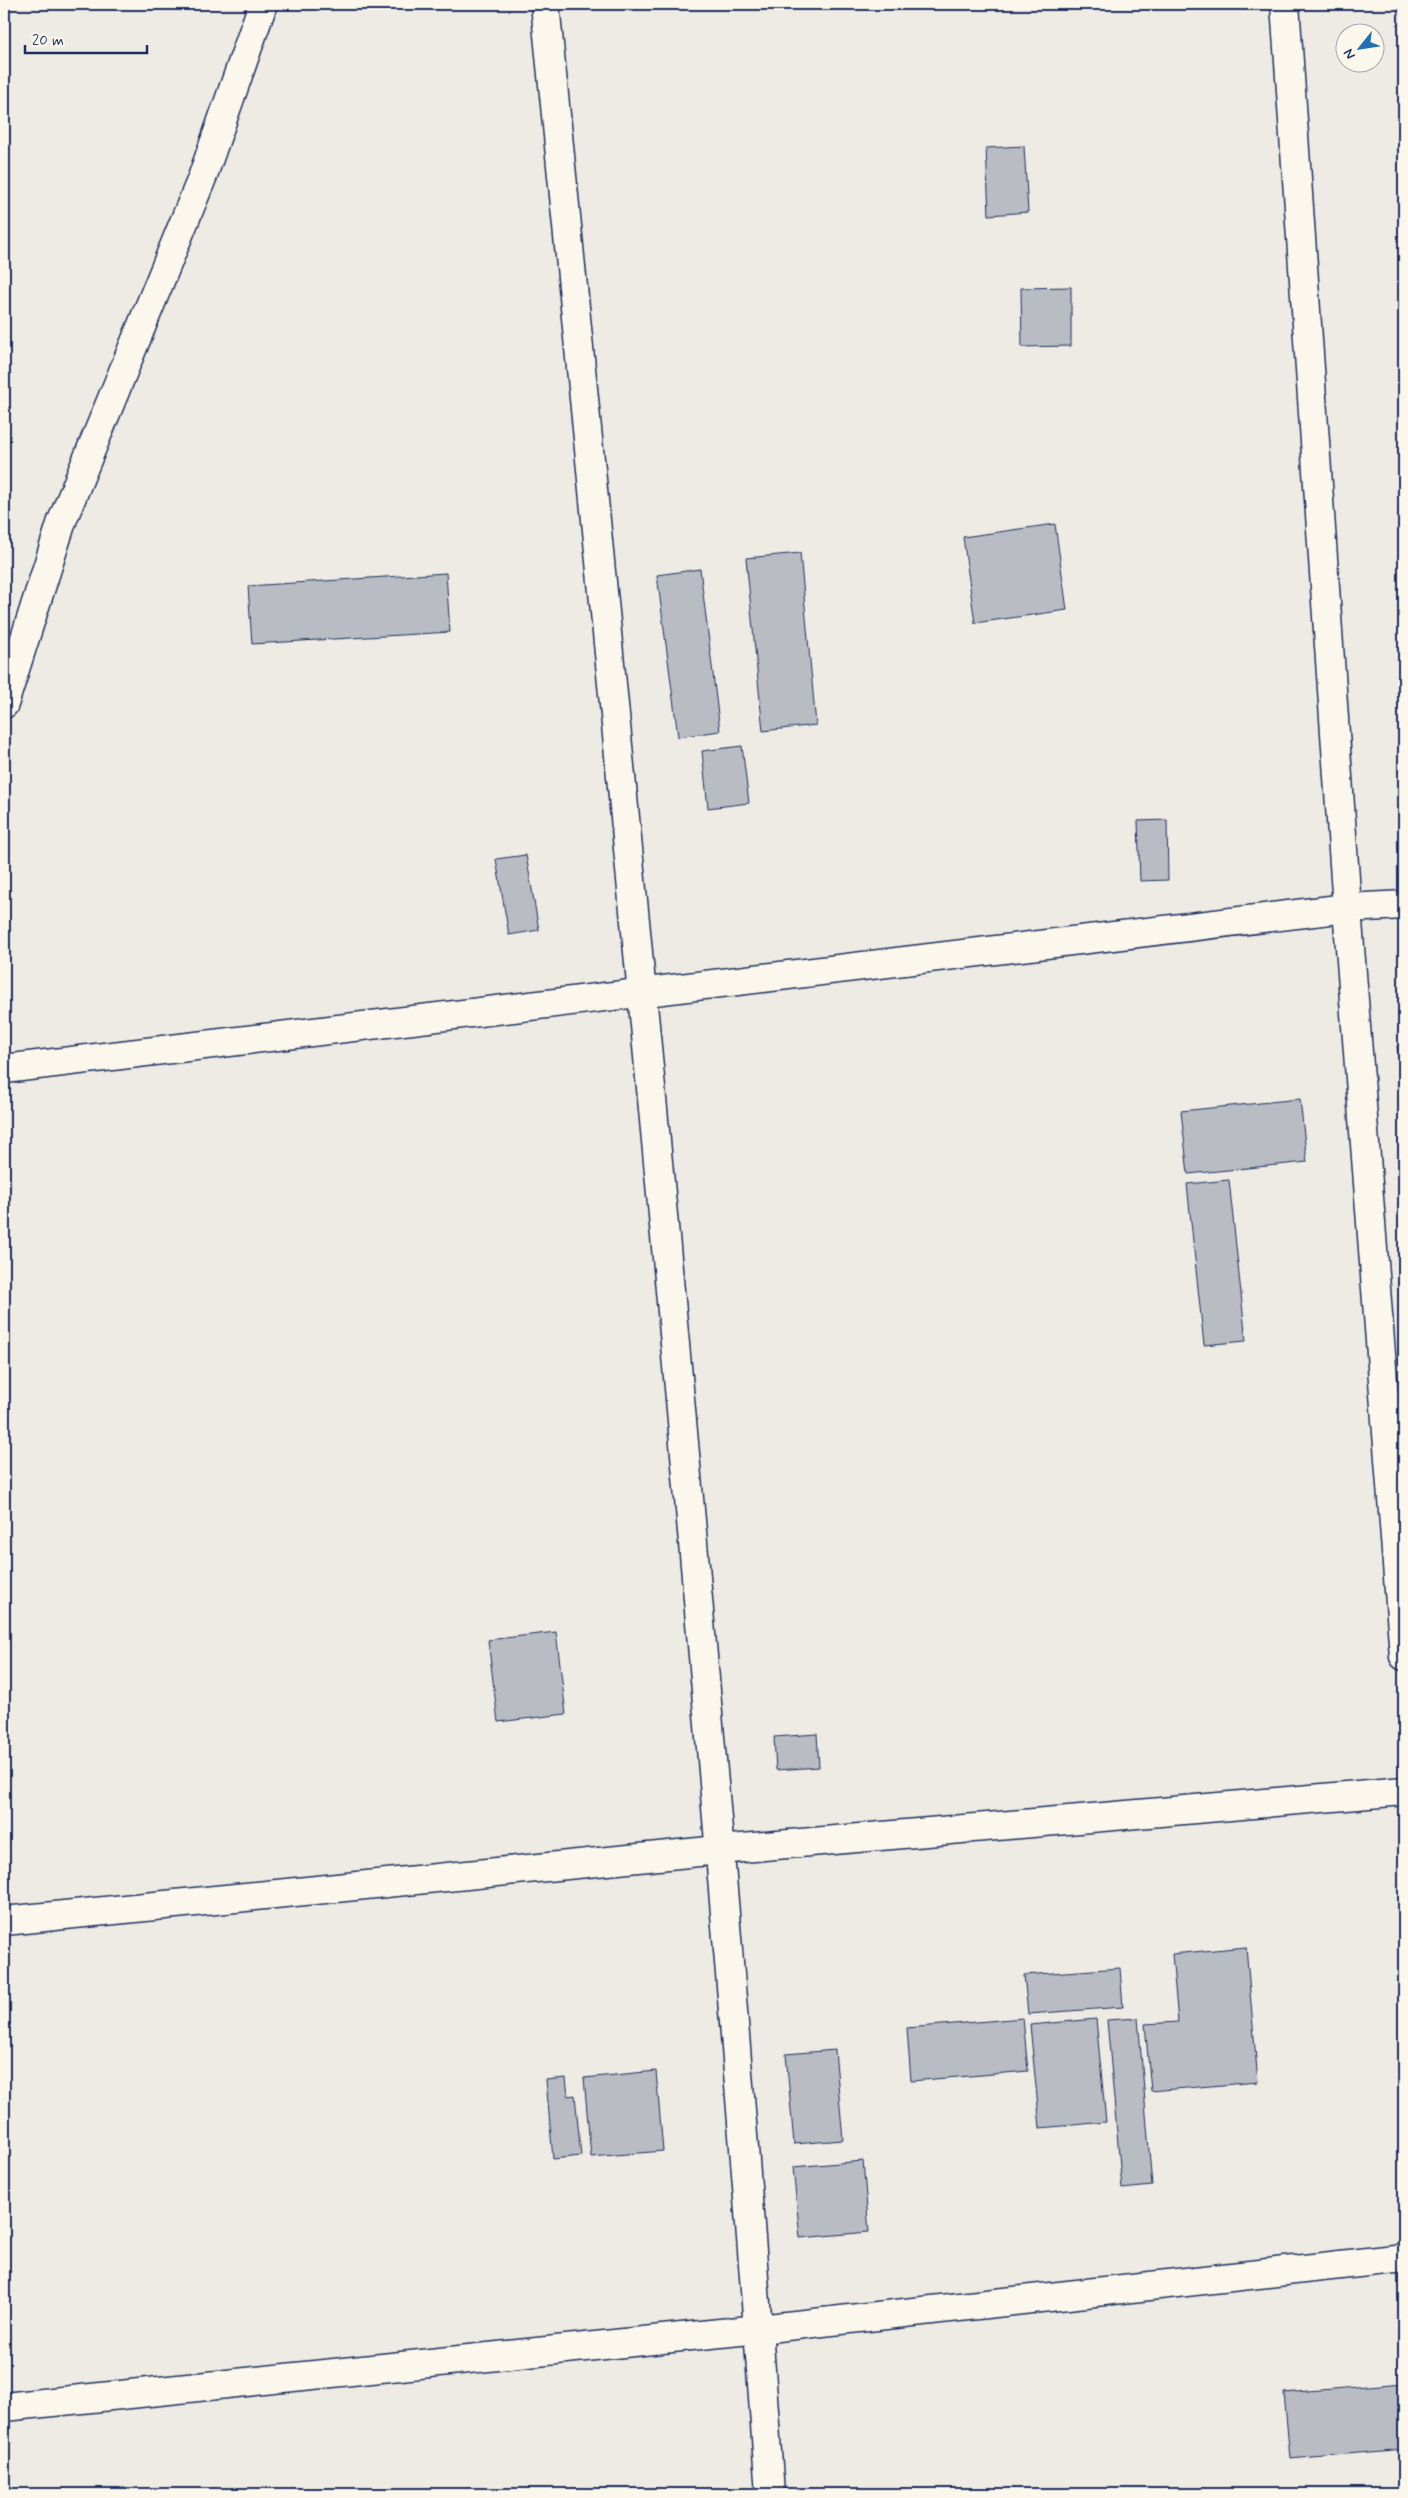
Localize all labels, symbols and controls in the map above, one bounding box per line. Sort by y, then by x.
scale bar [25,22,148,54]
north arrow [1336,22,1386,72]
text: 20 m [32,31,64,51]
text: N [1339,45,1360,63]

